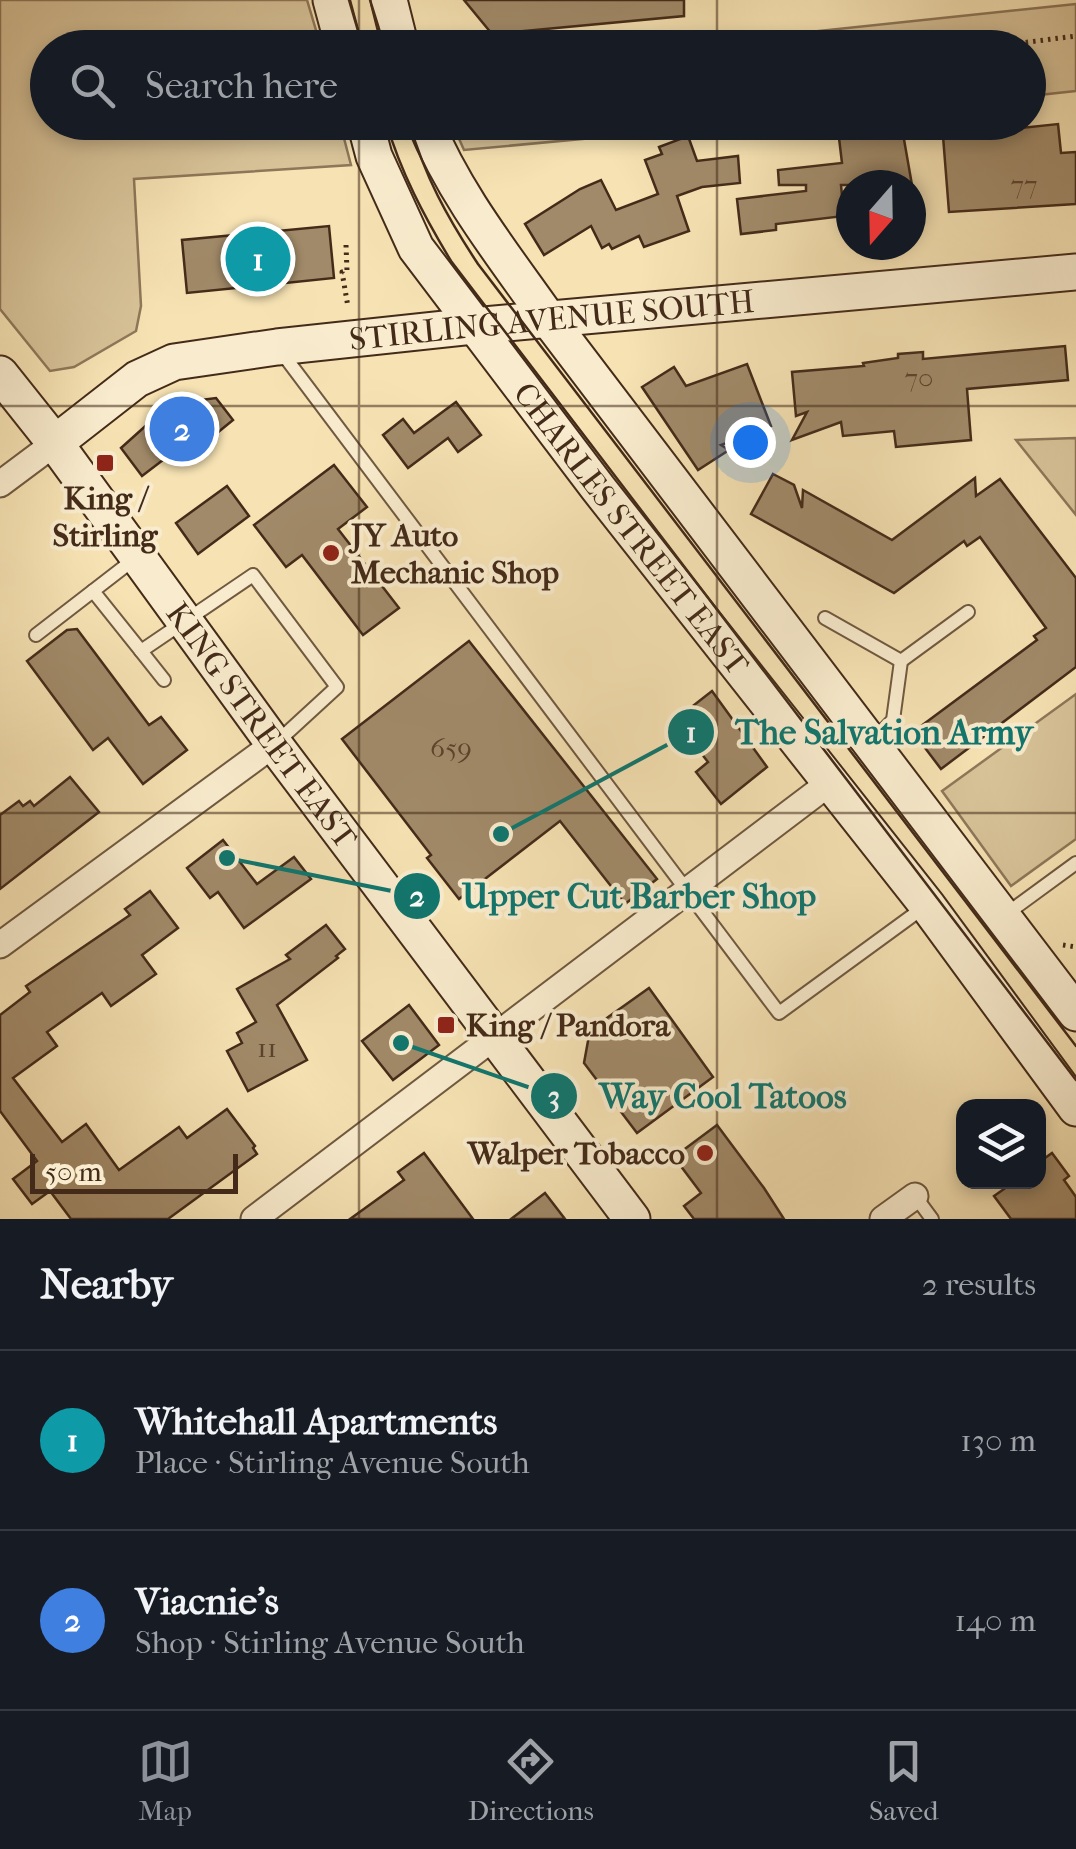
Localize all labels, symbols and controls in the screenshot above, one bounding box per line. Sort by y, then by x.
search box [30,30,1046,140]
icon: search [65,58,120,113]
text: Search here [145,63,338,108]
house number: 77 [1010,168,1038,201]
north arrow [836,170,926,260]
pin: 1 [226,222,290,296]
street label: STIRLING AVENUE SOUTH [347,283,756,358]
house number: 70 [905,361,933,394]
street label: CHARLES STREET EAST [506,375,756,683]
pin: 2 [150,392,214,466]
your location [725,417,776,468]
marker: King / Stirling [94,452,116,474]
place label: King / Stirling [53,480,158,554]
place label: JY Auto Mechanic Shop [348,517,559,591]
marker: JY Auto Mechanic Shop [320,542,342,564]
street label: KING STREET EAST [158,595,364,856]
callout: The Salvation Army [666,699,1053,764]
text: The Salvation Army [734,712,1035,753]
text: 1 [686,715,696,750]
house number: 659 [430,731,472,764]
callout: Upper Cut Barber Shop [392,863,836,928]
text: Upper Cut Barber Shop [462,876,816,917]
text: 2 [409,879,425,914]
place label: King / Pandora [466,1007,671,1044]
marker: King / Pandora [435,1014,457,1036]
house number: 11 [257,1031,277,1064]
callout: Way Cool Tatoos [529,1063,867,1128]
text: Way Cool Tatoos [597,1076,847,1117]
text: 3 [548,1079,560,1114]
map controls [956,1099,1046,1189]
button: layers [956,1099,1046,1189]
place label: Walper Tobacco [466,1135,685,1172]
marker: Walper Tobacco [694,1142,716,1164]
scale bar [30,1149,238,1194]
text: 50 m [45,1155,102,1188]
text: Nearby [40,1260,172,1309]
text: 2 results [922,1266,1036,1303]
text: Whitehall Apartments [135,1399,497,1444]
text: 1 [67,1422,78,1459]
text: 130 m [960,1422,1036,1459]
text: Place · Stirling Avenue South [135,1444,530,1481]
text: Viacnie's [135,1579,279,1624]
text: 2 [64,1602,81,1639]
text: 140 m [955,1602,1036,1639]
text: Shop · Stirling Avenue South [135,1624,525,1661]
tab: Map [138,1734,193,1827]
tab: Directions [468,1734,594,1827]
tab: Saved [869,1734,938,1827]

